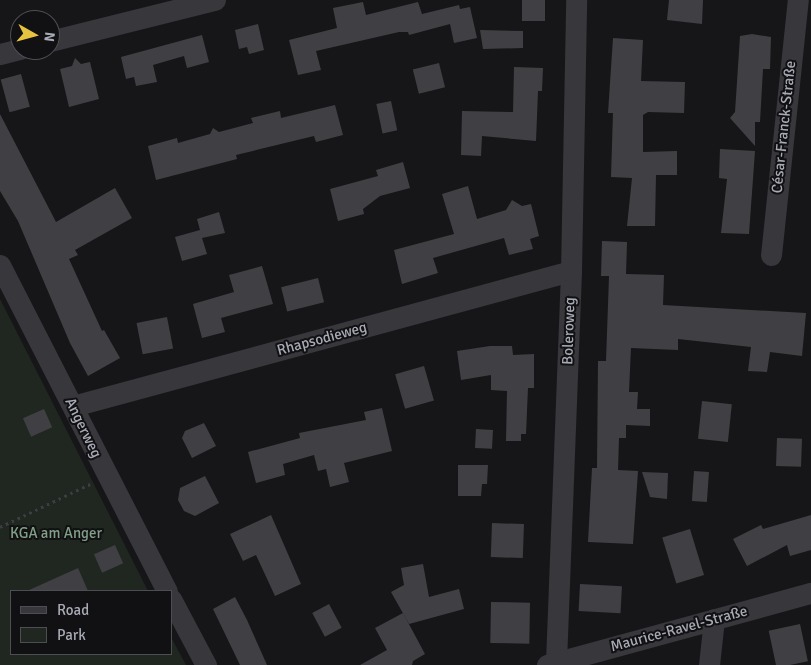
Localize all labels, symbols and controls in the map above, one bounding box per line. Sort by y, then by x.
north arrow [10,10,60,60]
text: N [40,31,58,43]
street label: César-Franck-Straße [768,60,800,194]
street label: Boleroweg [559,297,579,365]
street label: Rhapsodieweg [275,318,369,360]
street label: Angerweg [61,395,105,461]
park label: KGA am Anger [10,525,102,543]
legend [10,590,172,655]
text: Road [57,601,89,619]
street label: Maurice-Ravel-Straße [609,602,749,656]
text: Park [57,626,86,644]

